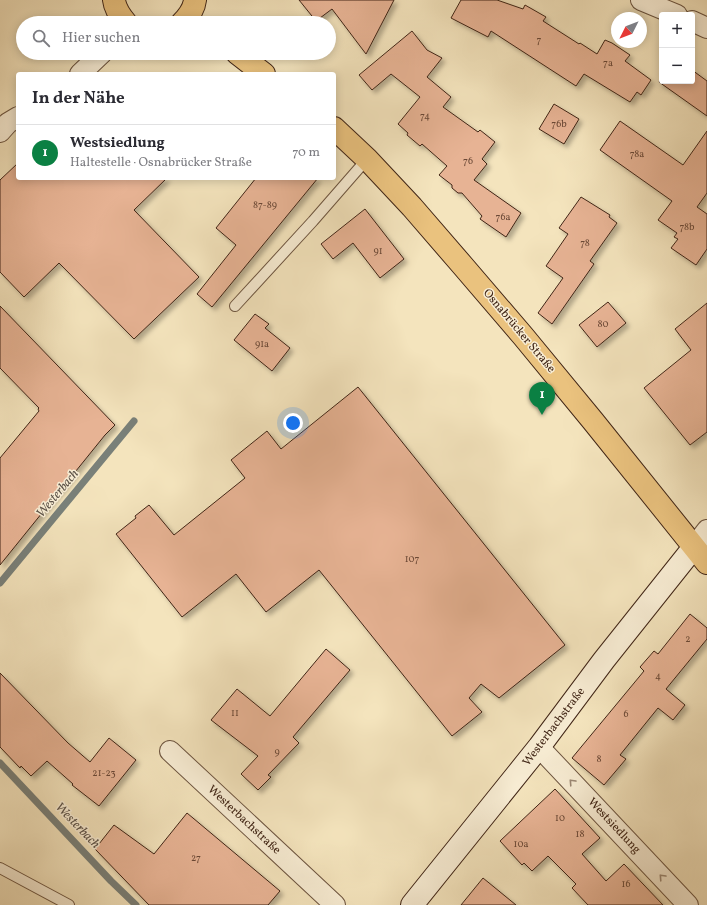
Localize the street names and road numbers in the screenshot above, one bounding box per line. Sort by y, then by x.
street label: Osnabrücker Straße [479,286,559,376]
street label: Westerbachstraße [519,684,589,770]
street label: Westerbachstraße [204,782,284,858]
street label: Westsiedlung [584,795,644,857]

